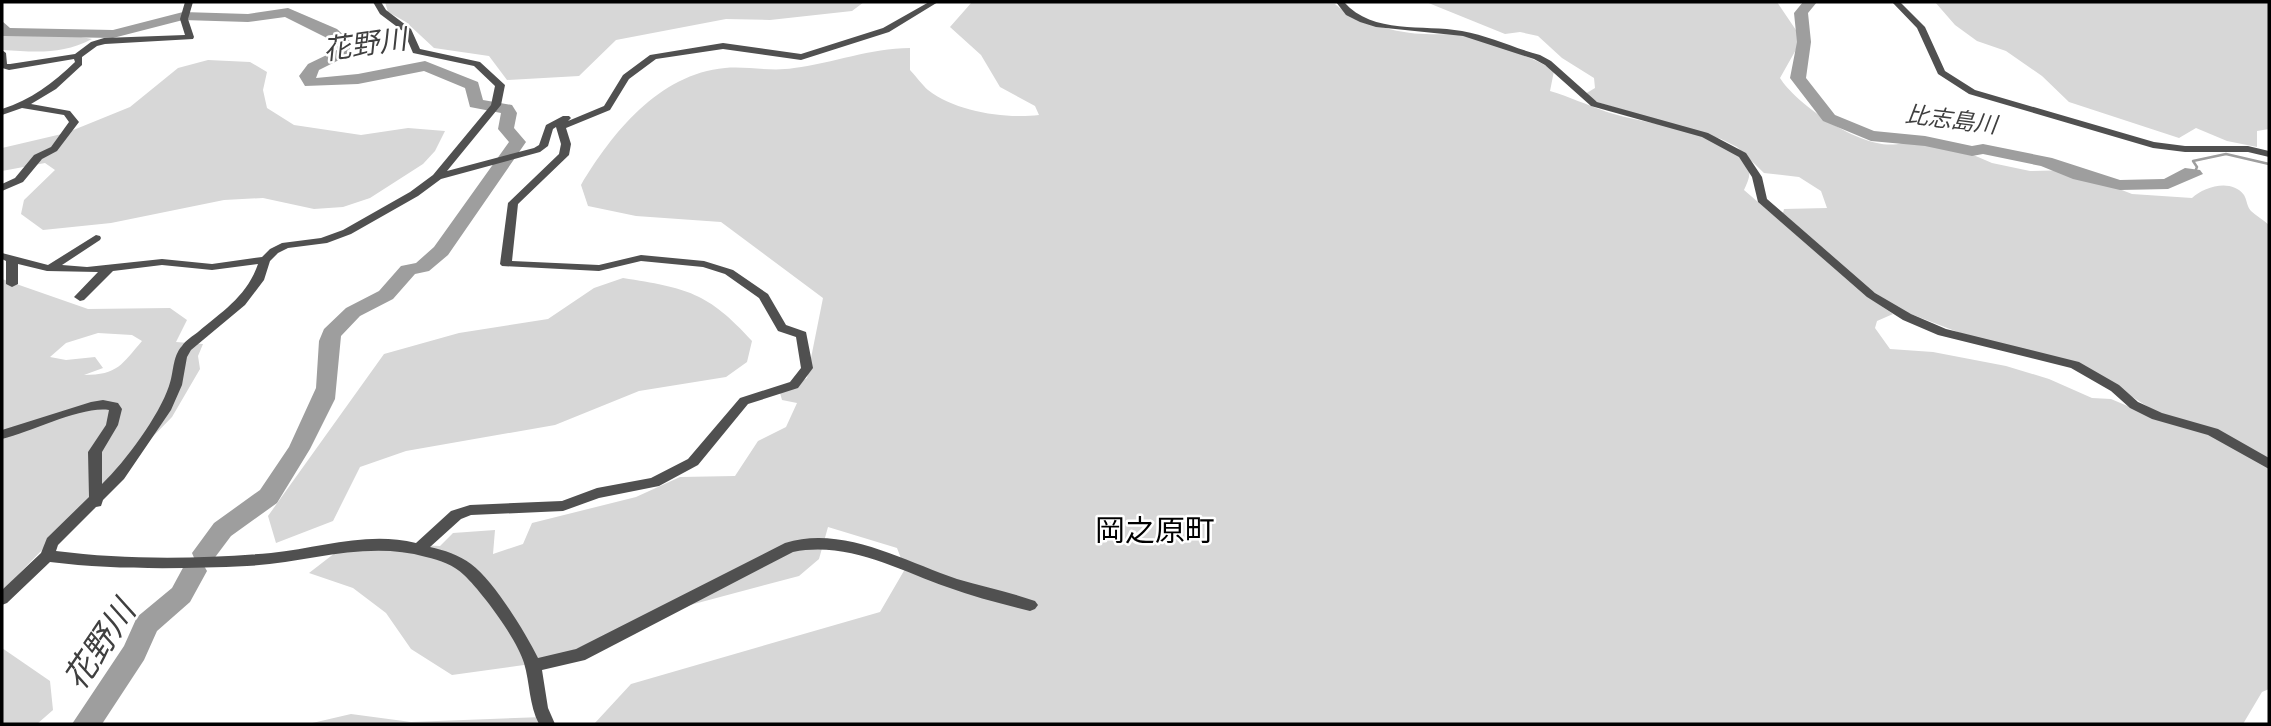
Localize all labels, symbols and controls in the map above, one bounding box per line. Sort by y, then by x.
water label: 花野川 [321,24,412,66]
water label: 比志島川 [1904,102,2001,138]
district label: 岡之原町 [1095,516,1215,547]
water label: 花野川 [58,592,144,696]

